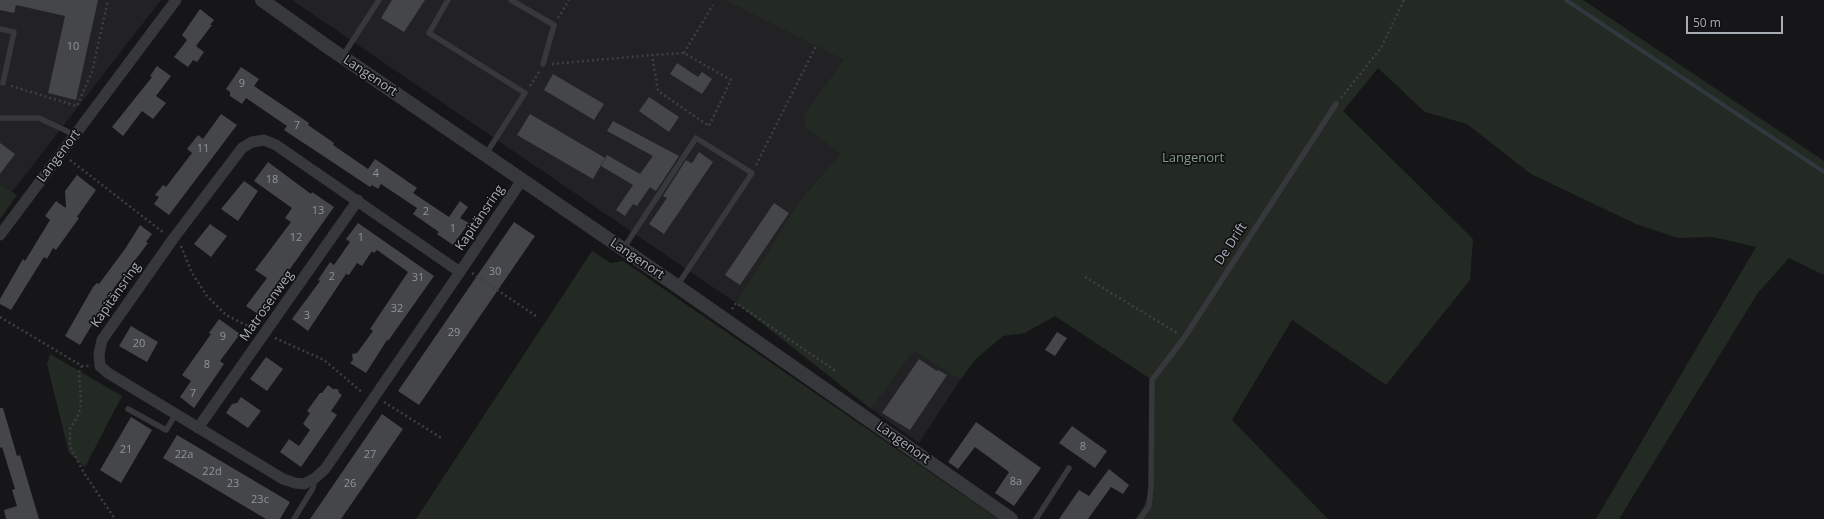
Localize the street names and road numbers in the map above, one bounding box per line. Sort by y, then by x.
street label: Langenort [340,52,400,100]
street label: Langenort [34,127,84,185]
street label: Kapitänsring [452,182,508,254]
street label: De Drift [1212,220,1250,268]
street label: Langenort [607,235,667,283]
street label: Kapitänsring [88,259,144,331]
street label: Matrosenweg [237,268,297,344]
street label: Langenort [873,419,933,467]

